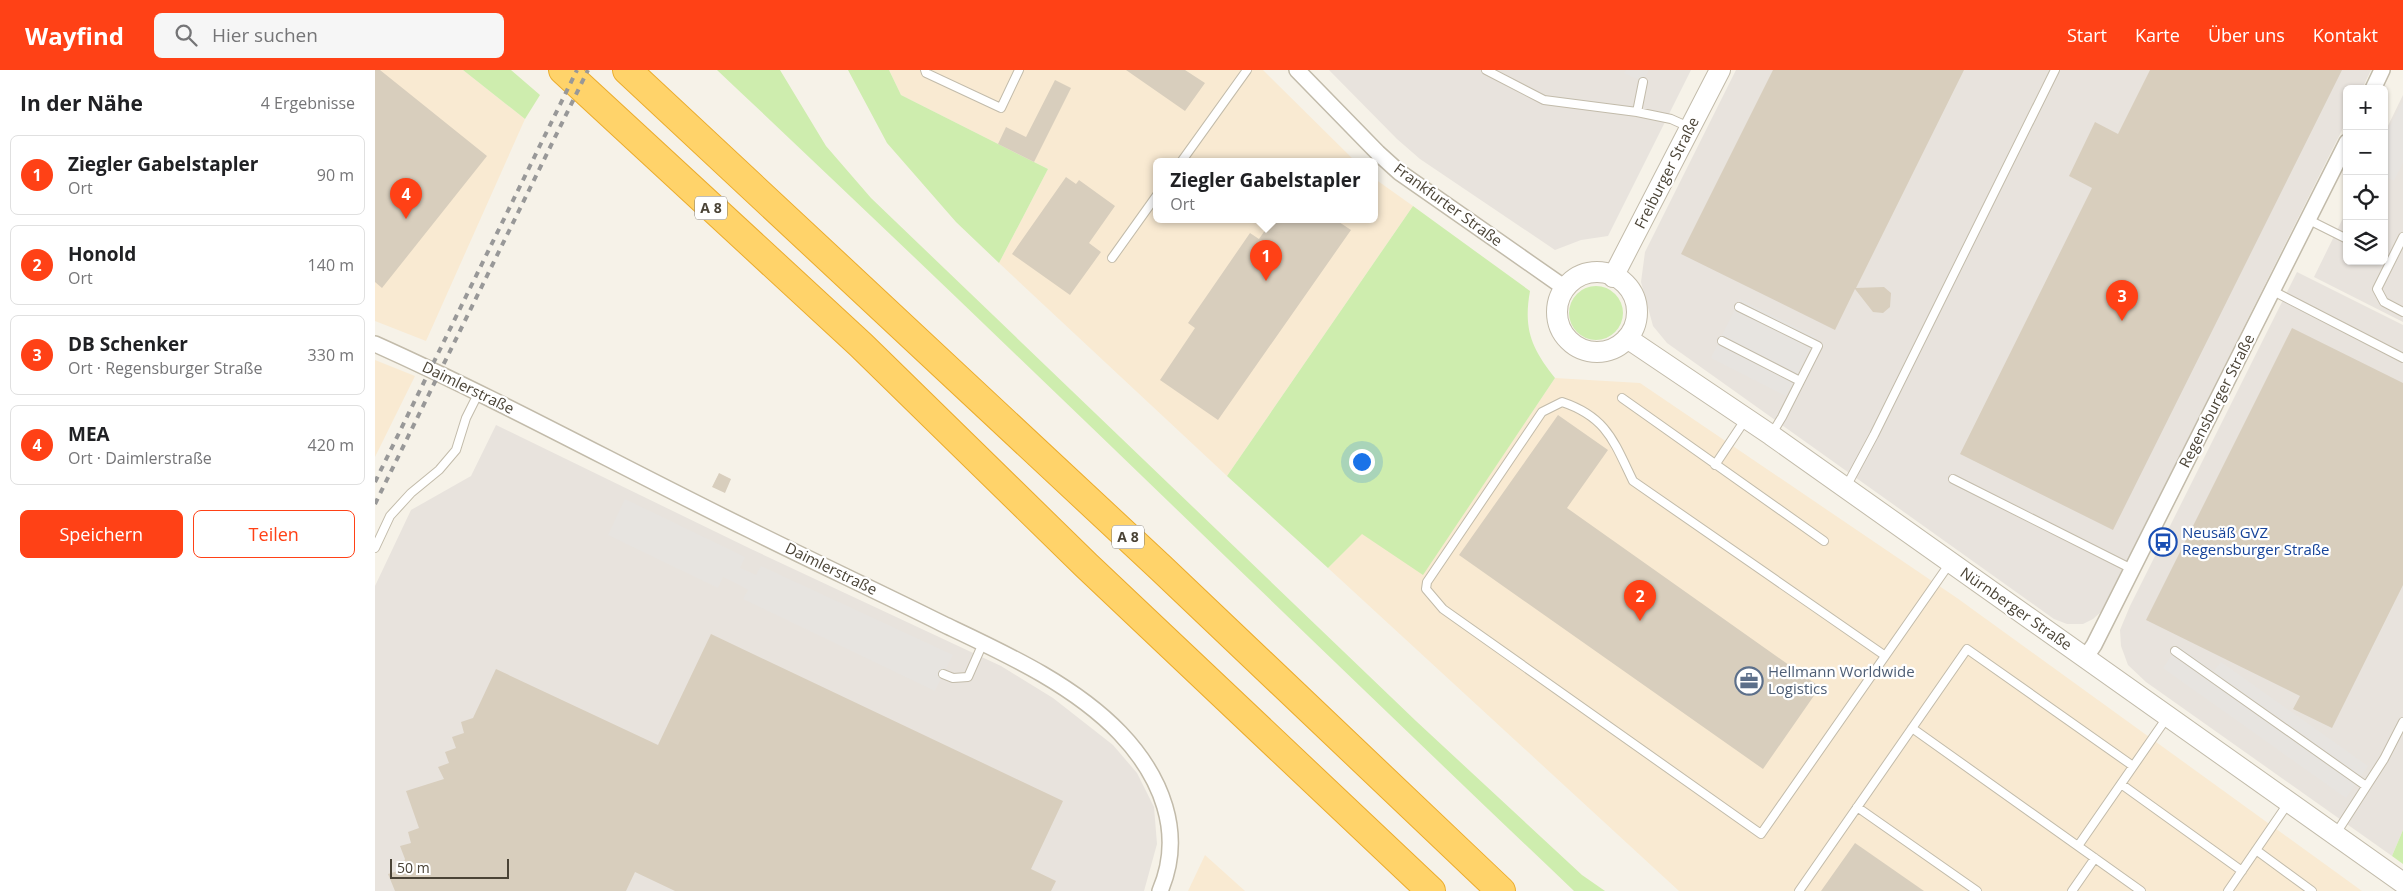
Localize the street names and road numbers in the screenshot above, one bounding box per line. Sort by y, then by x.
street label: Freiburger Straße [1629,113,1703,232]
street label: Frankfurter Straße [1390,158,1507,250]
road number: A 8 [695,196,727,220]
street label: Regensburger Straße [2174,330,2259,471]
street label: Daimlerstraße [419,356,518,418]
road number: A 8 [1112,526,1144,548]
street label: Daimlerstraße [782,537,881,599]
street label: Nürnberger Straße [1957,562,2076,654]

